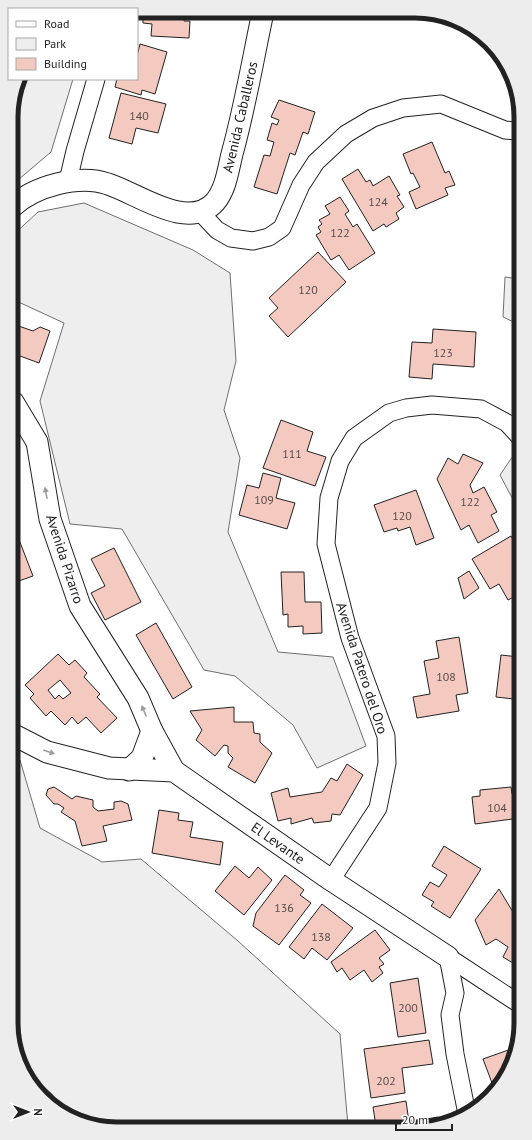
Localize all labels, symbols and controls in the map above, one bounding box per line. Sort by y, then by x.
legend [8,8,138,80]
text: Road [44,16,69,31]
text: Park [44,36,66,51]
text: Building [44,56,87,71]
street label: Avenida Caballeros [218,59,262,174]
house number: 140 [129,108,149,123]
house number: 124 [368,194,388,209]
house number: 122 [330,225,350,240]
house number: 120 [298,282,318,297]
house number: 123 [433,345,453,360]
house number: 111 [282,446,302,461]
one-way arrow [43,487,49,499]
house number: 109 [254,492,274,507]
house number: 122 [460,494,480,509]
house number: 120 [392,508,412,523]
street label: Avenida Pizarro [42,512,88,606]
street label: Avenida Patero del Oro [332,600,392,736]
house number: 108 [436,669,456,684]
one-way arrow [140,705,146,717]
one-way arrow [43,749,55,755]
house number: 104 [487,800,507,815]
street label: El Levante [248,818,308,868]
house number: 136 [274,900,294,915]
house number: 138 [311,929,331,944]
house number: 200 [398,1000,418,1015]
house number: 202 [376,1073,396,1088]
north arrow [8,1092,48,1132]
scale bar [396,1106,452,1132]
text: N [31,1108,45,1116]
text: 20 m [402,1112,428,1127]

